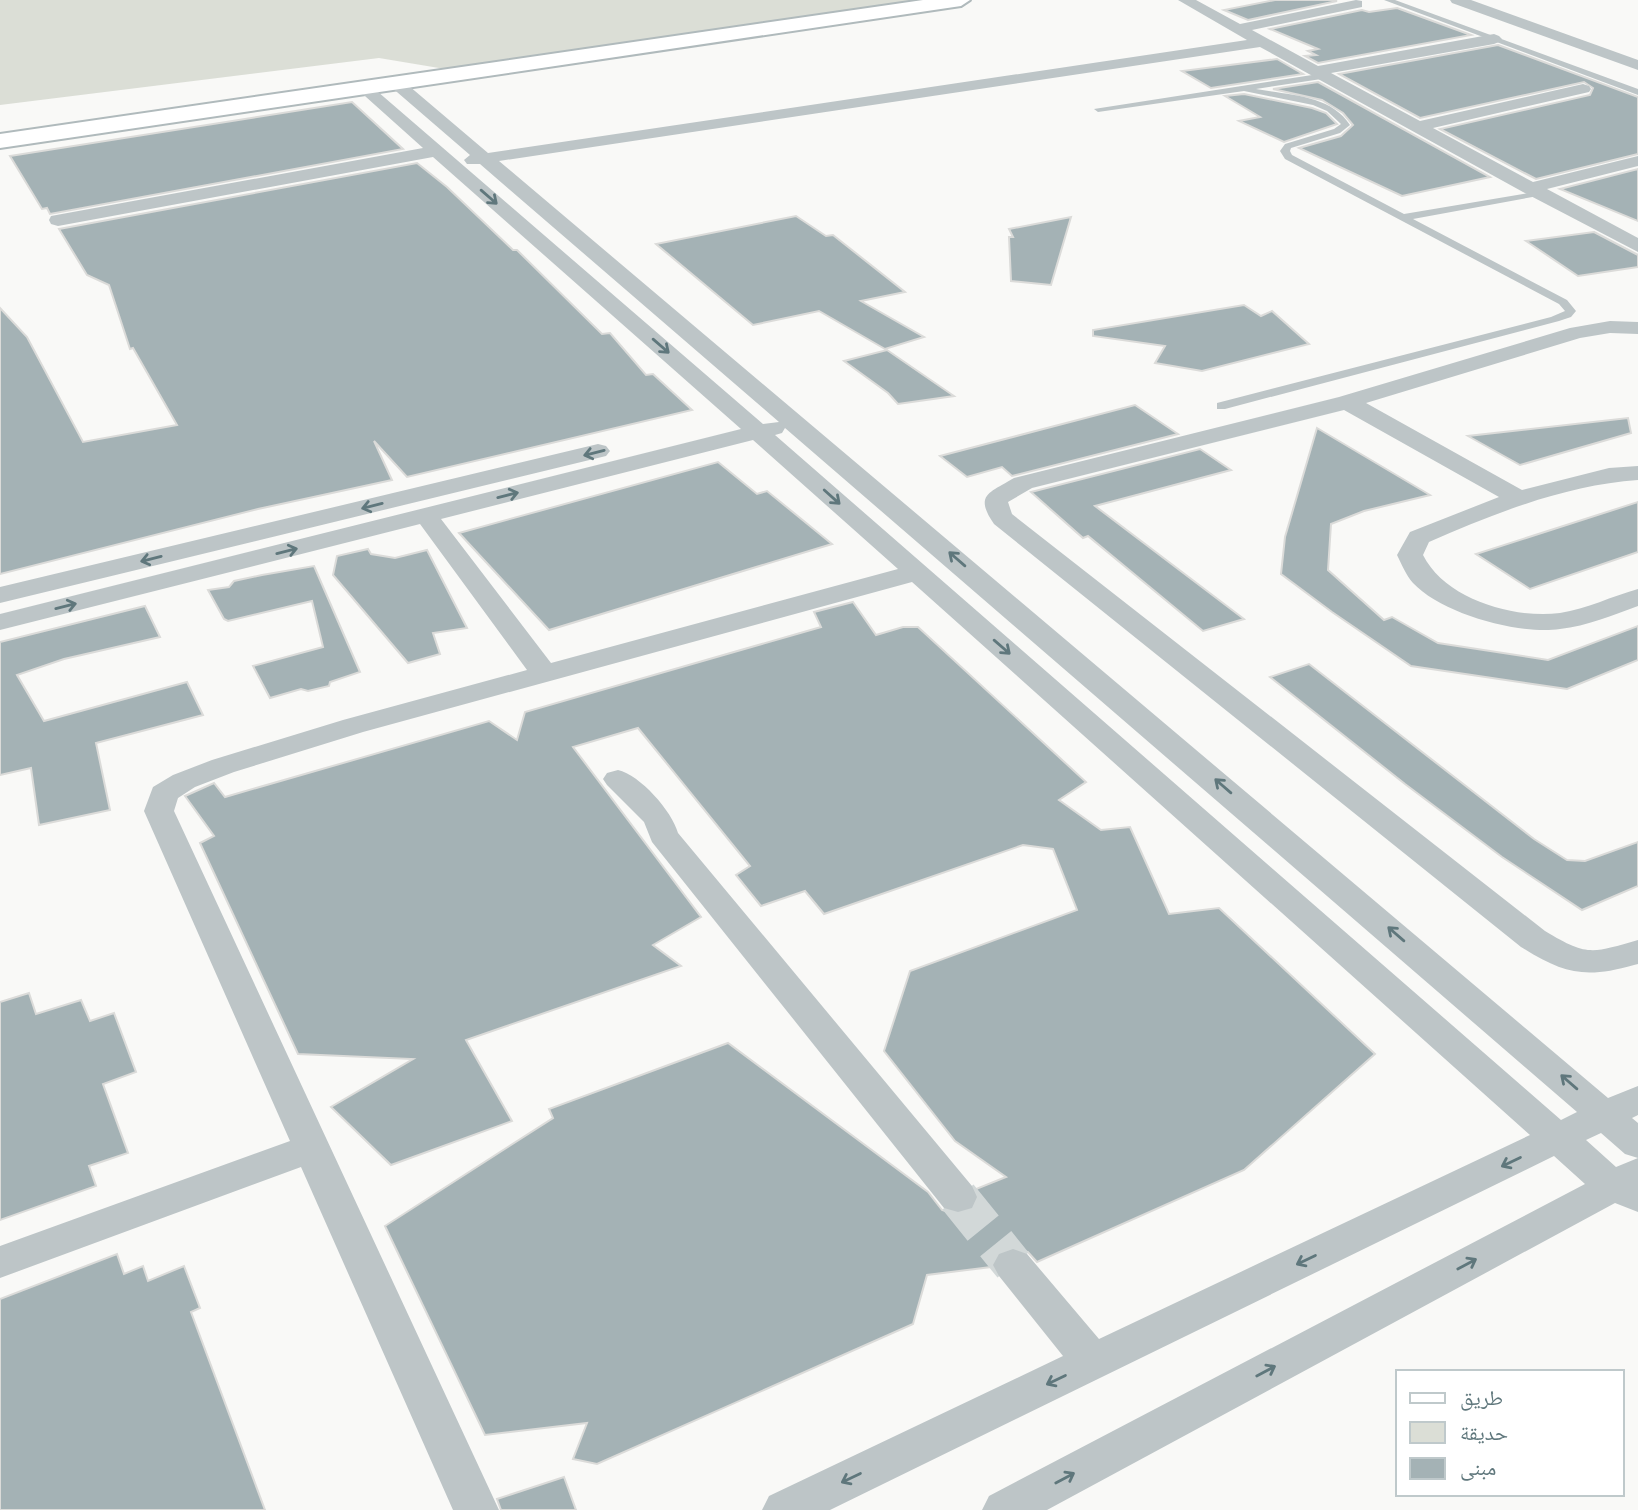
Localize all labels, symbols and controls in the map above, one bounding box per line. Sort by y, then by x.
one-way arrow [480,189,498,205]
one-way arrow [651,338,669,354]
one-way arrow [583,447,605,460]
one-way arrow [496,488,519,501]
one-way arrow [822,488,840,504]
one-way arrow [361,500,384,513]
one-way arrow [275,544,298,557]
one-way arrow [948,551,966,567]
one-way arrow [140,553,163,566]
one-way arrow [54,599,77,612]
one-way arrow [993,639,1011,655]
one-way arrow [1214,778,1232,794]
one-way arrow [1387,926,1405,942]
one-way arrow [1560,1074,1578,1090]
one-way arrow [1501,1155,1522,1169]
one-way arrow [1296,1254,1317,1267]
one-way arrow [1456,1256,1476,1270]
one-way arrow [1255,1363,1276,1377]
legend [1396,1370,1624,1496]
one-way arrow [1046,1373,1067,1387]
text: طريق [1460,1385,1503,1411]
text: حديقة [1460,1420,1508,1445]
text: مبنى [1460,1455,1496,1481]
one-way arrow [1054,1471,1075,1484]
one-way arrow [841,1472,862,1486]

